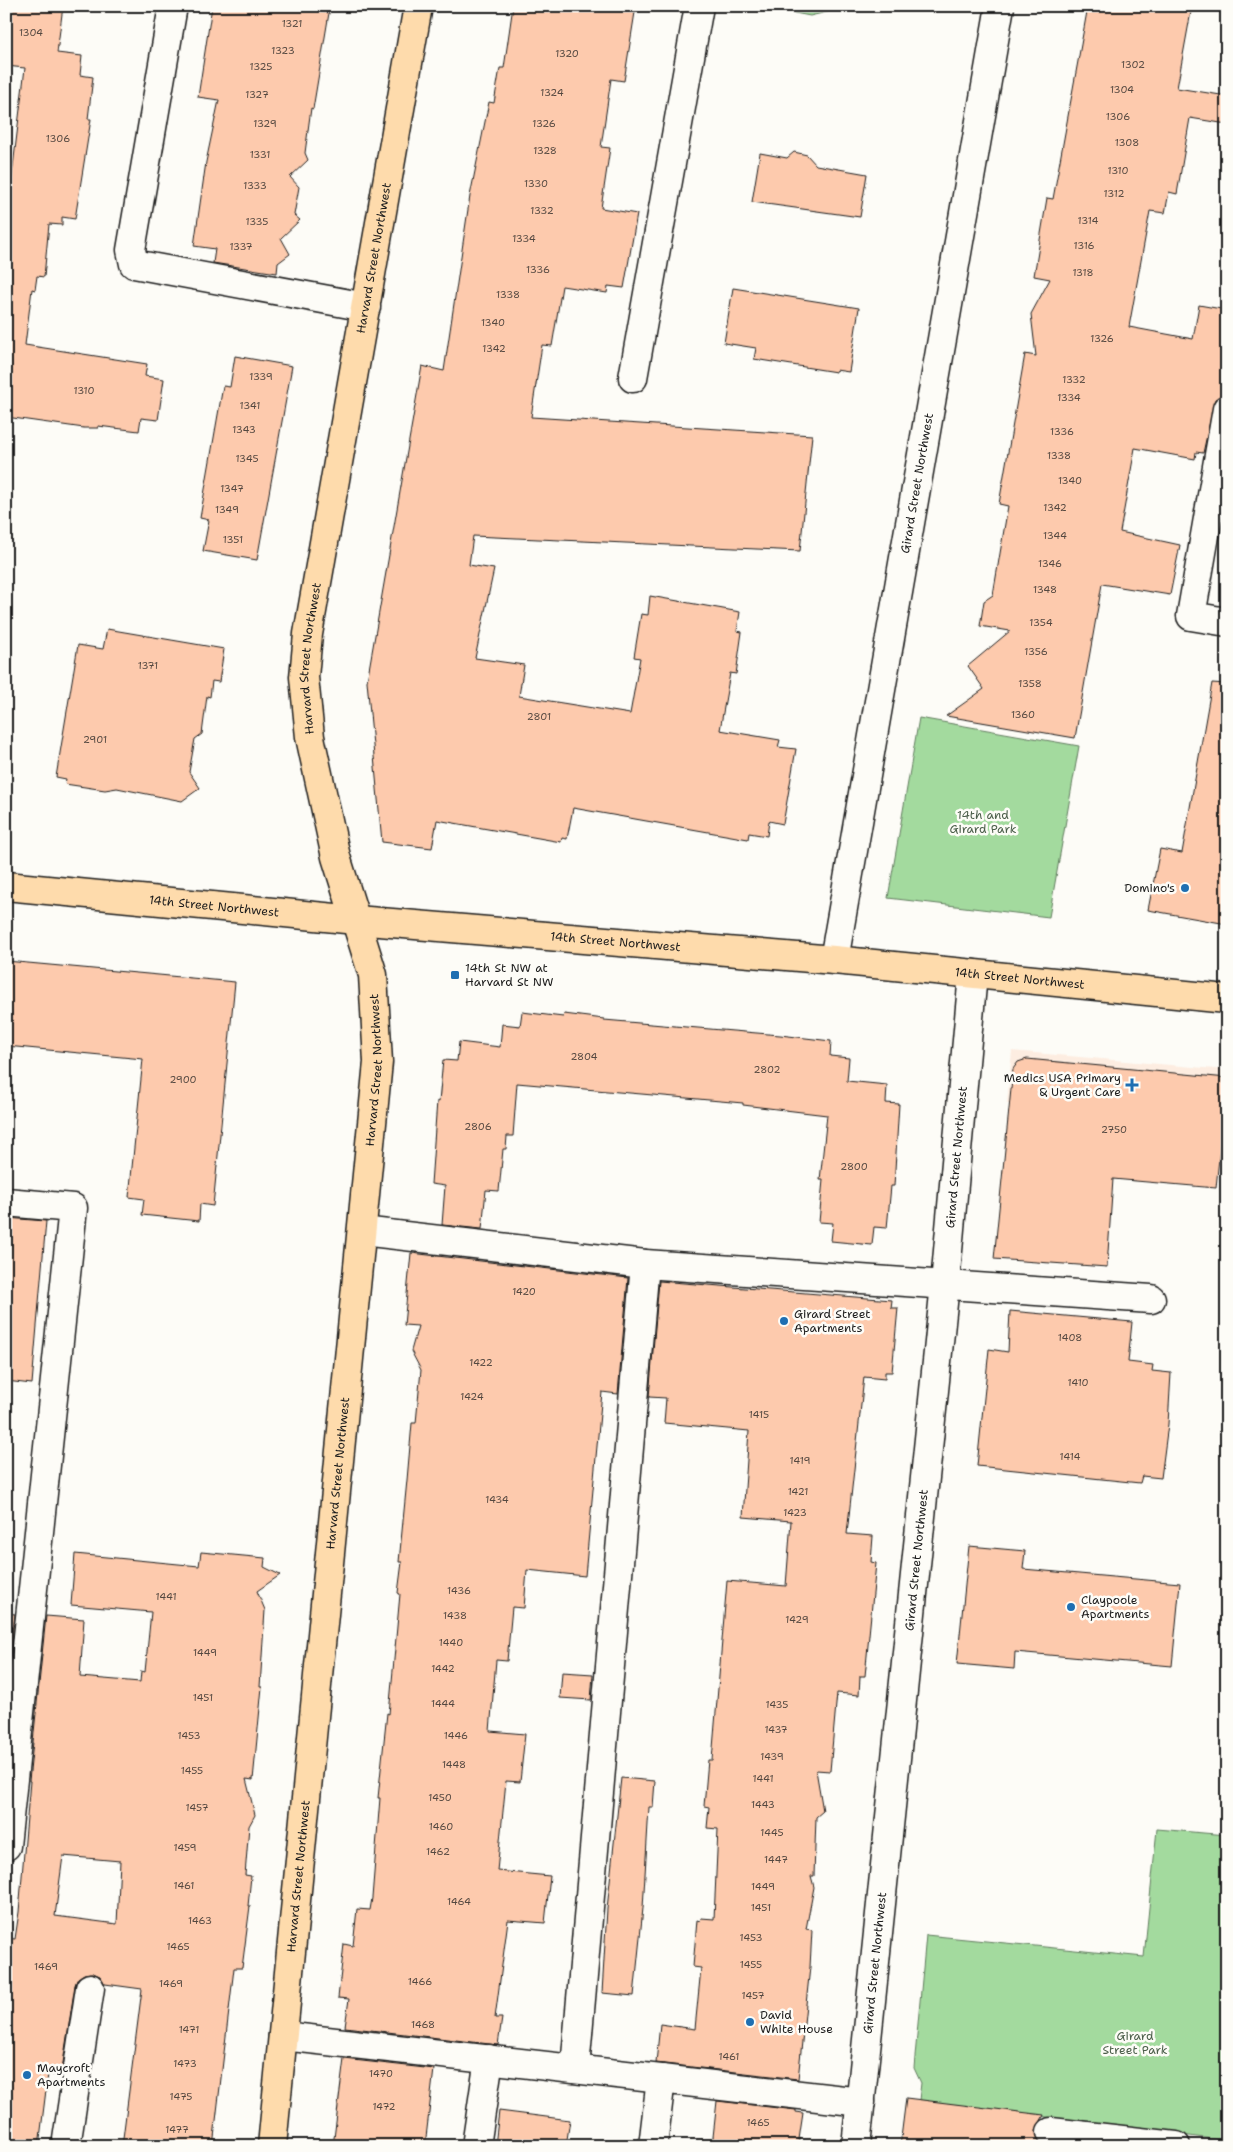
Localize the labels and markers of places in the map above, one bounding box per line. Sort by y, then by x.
place label: Domino's [1124,880,1175,896]
marker: Domino's [1179,882,1191,894]
place label: 14th St NW at Harvard St NW [465,960,554,990]
marker: 14th St NW at Harvard St NW [449,969,461,981]
place label: Medics USA Primary & Urgent Care [1004,1070,1121,1100]
marker: Medics USA Primary & Urgent Care [1125,1078,1139,1092]
place label: Girard Street Apartments [794,1306,871,1336]
marker: Girard Street Apartments [778,1315,790,1327]
place label: Claypoole Apartments [1081,1592,1150,1622]
marker: Claypoole Apartments [1065,1601,1077,1613]
place label: David White House [760,2007,833,2037]
marker: David White House [744,2016,756,2028]
place label: Maycroft Apartments [37,2060,106,2090]
marker: Maycroft Apartments [21,2069,33,2081]

